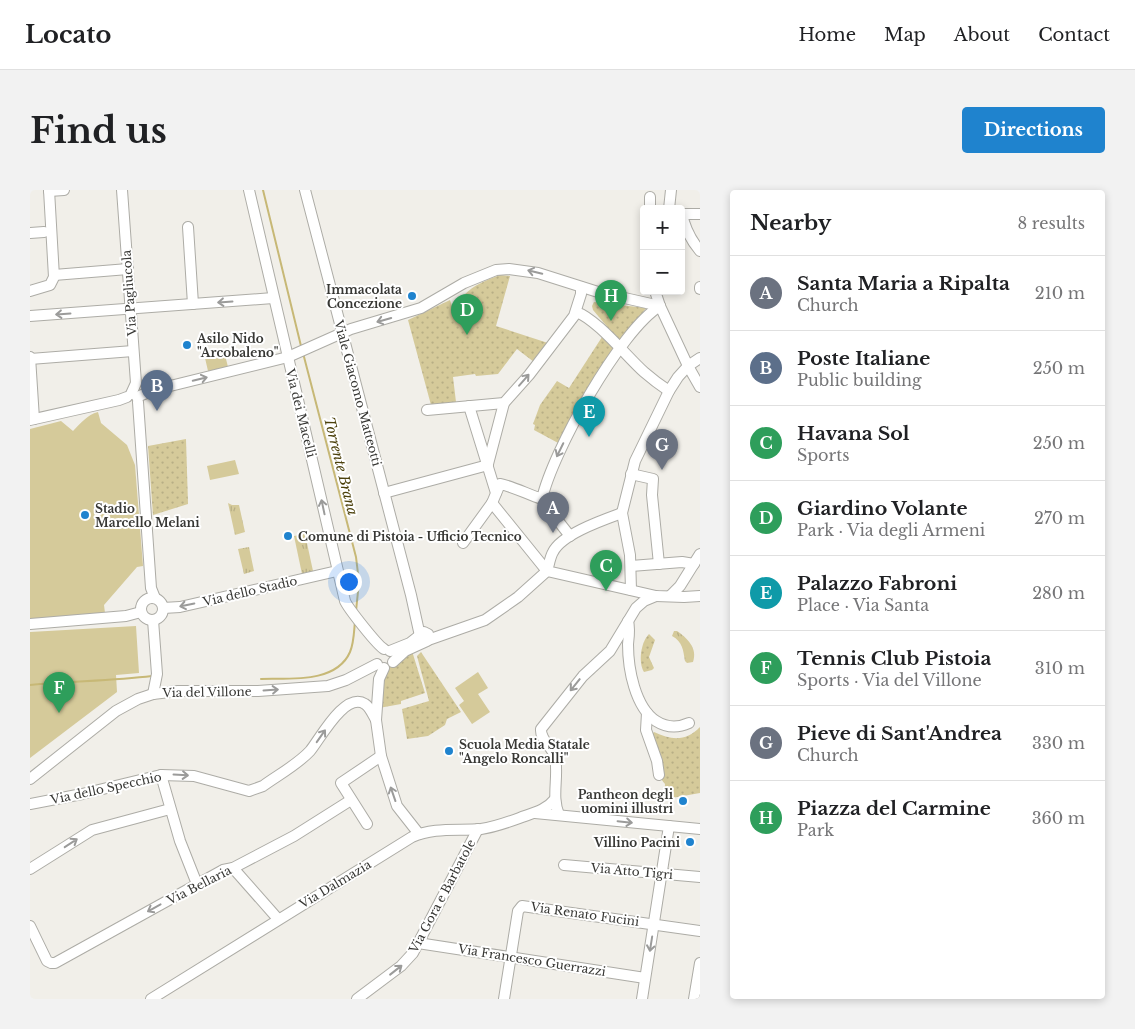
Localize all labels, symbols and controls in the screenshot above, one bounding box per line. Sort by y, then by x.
text: Locato [25,20,111,49]
text: Home [798,24,856,46]
text: Map [884,24,926,46]
text: About [954,24,1010,46]
text: Contact [1038,24,1110,46]
button: Directions [962,107,1105,153]
text: Find us [30,109,167,152]
map controls [640,205,685,295]
button: + [640,205,685,250]
text: Nearby [750,210,831,236]
text: 8 results [1018,213,1085,233]
street label: Via Pagliucola [118,249,140,337]
button: − [640,250,685,295]
one-way arrow [527,267,543,276]
text: Santa Maria a Ripalta [797,272,1010,295]
pin: H [595,280,627,321]
place label: Immacolata Concezione [326,282,402,311]
text: A [760,283,772,303]
text: 210 m [1035,283,1085,303]
marker: Immacolata Concezione [406,290,418,302]
pin: D [451,294,483,335]
text: Church [797,295,859,315]
one-way arrow [217,297,233,306]
one-way arrow [55,309,71,319]
one-way arrow [376,315,392,325]
street label: Viale Giacomo Matteotti [331,317,385,468]
place label: Asilo Nido "Arcobaleno" [196,331,279,360]
marker: Asilo Nido "Arcobaleno" [181,339,193,351]
text: Poste Italiane [797,347,930,370]
text: B [760,358,772,378]
text: 250 m [1033,358,1085,378]
street label: Via dei Macelli [282,366,319,459]
pin: B [141,370,173,411]
text: Public building [797,370,922,390]
one-way arrow [192,374,208,383]
one-way arrow [519,374,530,387]
pin: E [573,396,605,437]
water label: Torrente Brana [320,415,362,517]
text: Havana Sol [797,422,910,445]
pin: G [646,429,678,470]
text: C [759,433,773,453]
text: 250 m [1033,433,1085,453]
one-way arrow [554,442,564,457]
text: Sports [797,445,850,465]
pin: A [537,492,569,533]
text: Giardino Volante [797,497,968,520]
one-way arrow [318,499,327,515]
place label: Stadio Marcello Melani [95,501,200,530]
text: D [759,508,773,528]
text: 270 m [1034,508,1085,528]
marker: Stadio Marcello Melani [79,509,91,521]
text: Park · Via degli Armeni [797,520,985,540]
place label: Comune di Pistoia - Ufficio Tecnico [298,529,522,544]
marker: Comune di Pistoia - Ufficio Tecnico [282,530,294,542]
pin: C [590,550,622,591]
your location [336,569,362,595]
text: Palazzo Fabroni [797,572,957,595]
street label: Via dello Stadio [200,573,299,609]
text: E [760,583,772,603]
text: 280 m [1032,583,1085,603]
text: Place · Via Santa [797,595,929,615]
one-way arrow [180,601,196,610]
text: Tennis Club Pistoia [797,647,991,670]
text: F [760,658,772,678]
text: 310 m [1035,658,1085,678]
text: Sports · Via del Villone [797,670,982,690]
pin: F [43,672,75,713]
one-way arrow [570,679,581,692]
street label: Via del Villone [161,684,252,700]
one-way arrow [263,686,279,695]
text: Pieve di Sant'Andrea [797,722,1002,745]
one-way arrow [315,730,326,743]
text: G [759,733,773,753]
text: 330 m [1032,733,1085,753]
place label: Scuola Media Statale "Angelo Roncalli" [459,737,590,766]
marker: Scuola Media Statale "Angelo Roncalli" [443,745,455,757]
text: Church [797,745,859,765]
street label: Via dello Specchio [48,769,163,807]
one-way arrow [172,771,188,780]
one-way arrow [388,786,397,802]
place label: Pantheon degli uomini illustri [578,787,674,816]
marker: Pantheon degli uomini illustri [677,795,689,807]
text: Piazza del Carmine [797,797,991,820]
text: H [758,808,774,828]
text: 360 m [1032,808,1085,828]
one-way arrow [617,817,633,827]
text: Park [797,820,834,840]
place label: Villino Pacini [593,835,681,850]
street label: Via Gora e Barbatole [405,836,478,956]
marker: Villino Pacini [684,836,696,848]
one-way arrow [64,838,78,848]
street label: Via Dalmazia [295,856,374,912]
street label: Via Atto Tigri [589,860,674,882]
street label: Via Bellaria [163,862,234,908]
street label: Via Renato Fucini [529,899,640,929]
one-way arrow [147,903,162,913]
one-way arrow [646,935,656,951]
street label: Via Francesco Guerrazzi [456,941,607,979]
one-way arrow [389,964,402,975]

